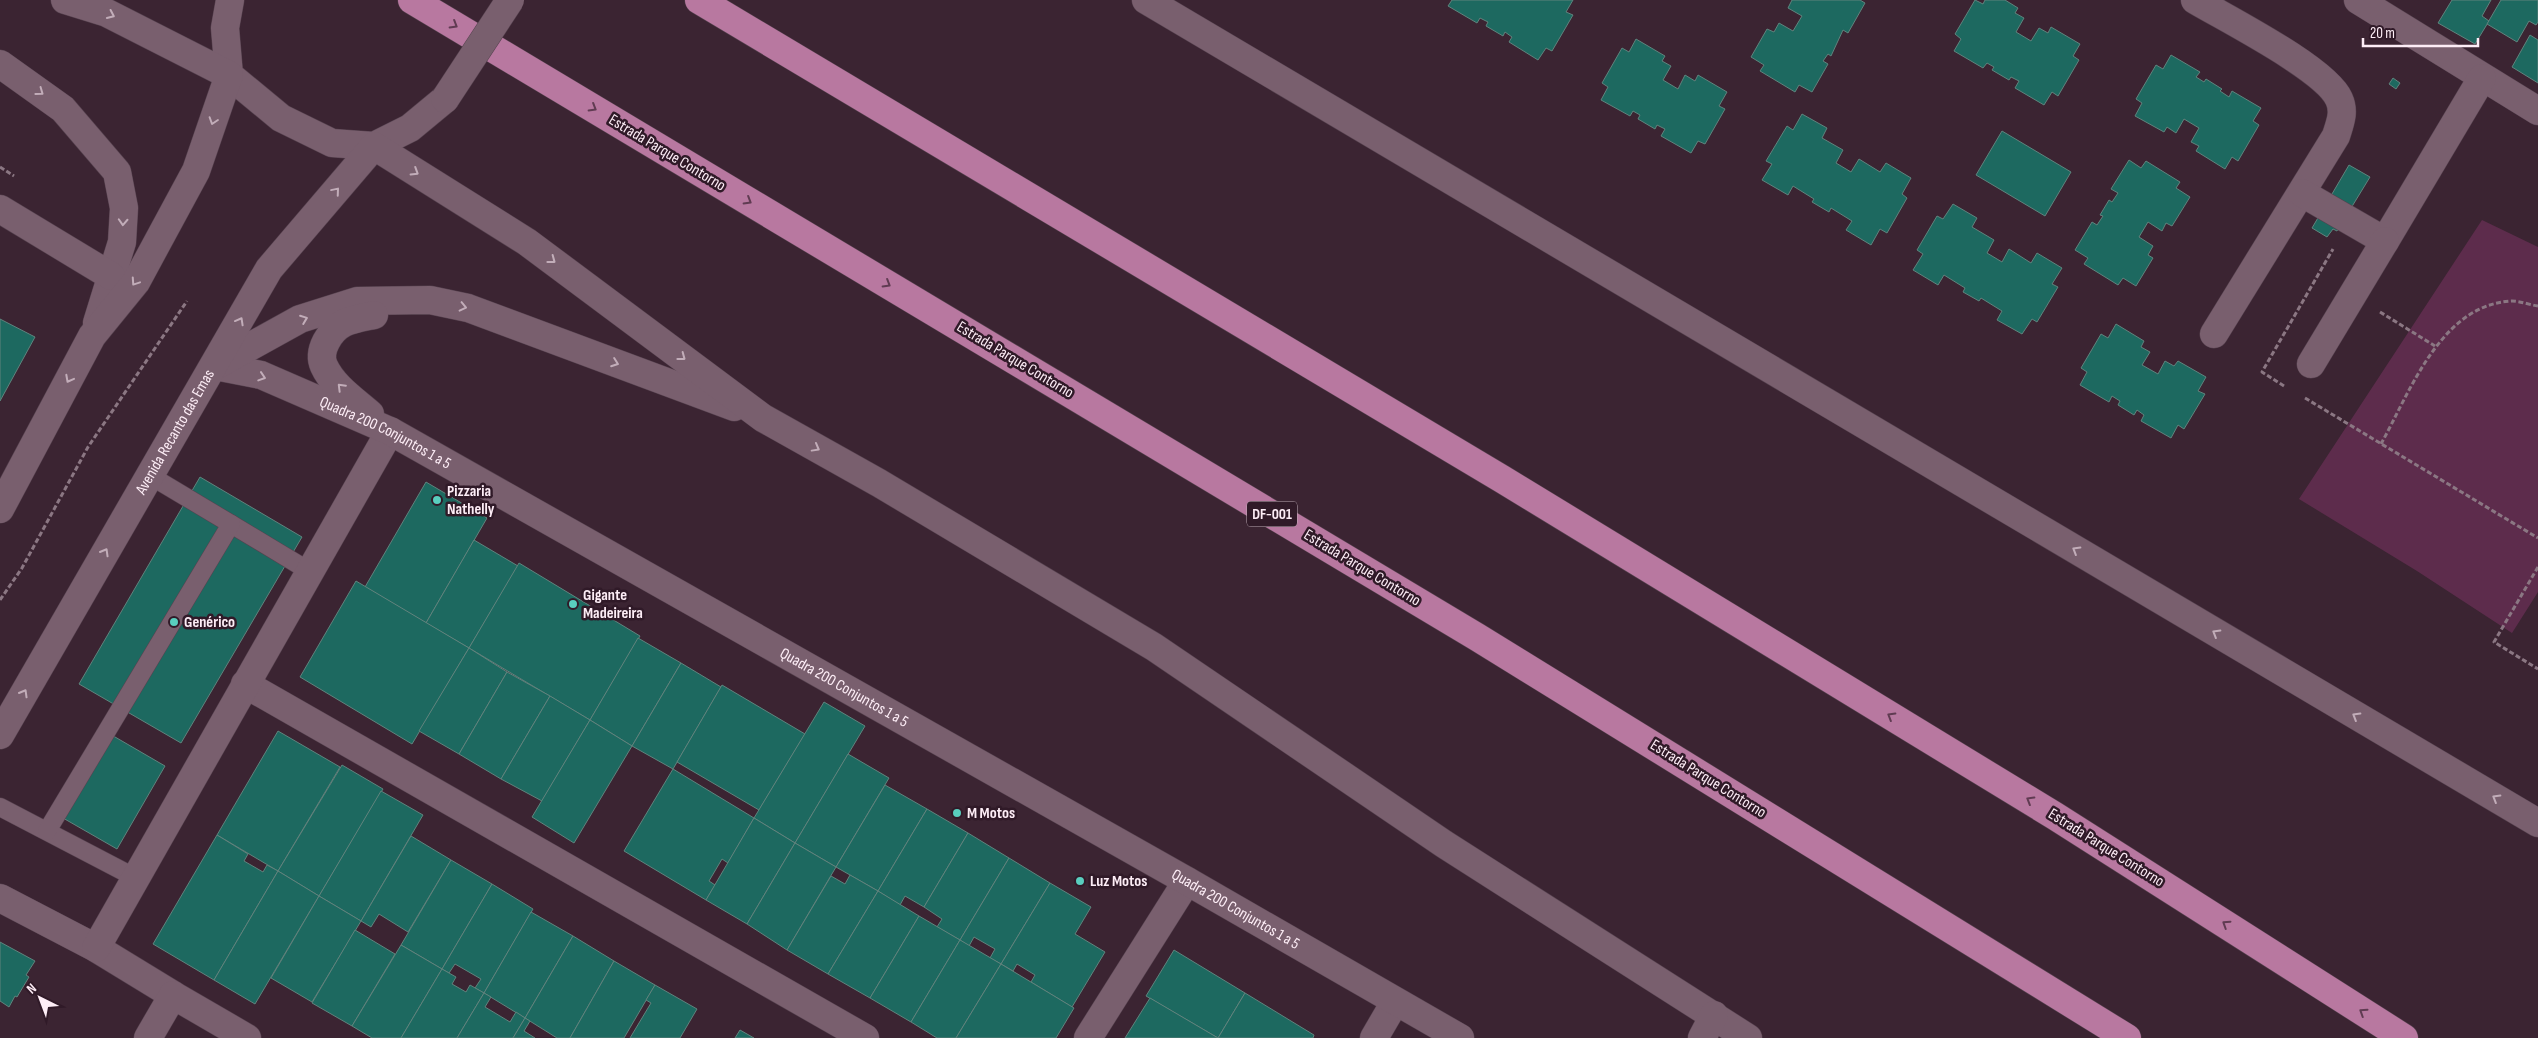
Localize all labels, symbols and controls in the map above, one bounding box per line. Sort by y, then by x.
one-way arrow [106,9,115,20]
scale bar [2363,15,2478,47]
one-way arrow [448,19,457,29]
text: 20 m [2370,24,2395,43]
one-way arrow [34,86,44,95]
one-way arrow [588,102,597,112]
street label: Estrada Parque Contorno [605,111,729,195]
one-way arrow [209,116,219,125]
one-way arrow [410,166,419,175]
one-way arrow [331,188,339,197]
one-way arrow [742,194,751,204]
one-way arrow [117,218,128,226]
one-way arrow [546,254,556,263]
one-way arrow [132,277,141,286]
one-way arrow [882,278,891,288]
one-way arrow [458,301,467,312]
one-way arrow [299,315,308,325]
one-way arrow [234,317,244,326]
street label: Estrada Parque Contorno [953,318,1077,402]
one-way arrow [676,352,685,360]
one-way arrow [610,357,619,367]
street label: Avenida Recanto das Emas [131,366,219,499]
one-way arrow [257,371,266,381]
one-way arrow [66,374,76,383]
one-way arrow [338,384,347,393]
street label: Quadra 200 Conjuntos 1 a 5 [317,392,455,473]
one-way arrow [811,442,820,452]
place label: Pizzaria Nathelly [447,482,495,519]
marker: Pizzaria Nathelly [431,494,443,506]
road number: DF-001 [1247,502,1297,526]
street label: Estrada Parque Contorno [1300,526,1424,610]
one-way arrow [2073,547,2082,557]
one-way arrow [99,548,109,557]
place label: Gigante Madeireira [583,586,643,623]
marker: Gigante Madeireira [567,598,579,610]
place label: Genérico [184,613,235,632]
marker: Genérico [168,616,180,628]
one-way arrow [2213,629,2222,639]
street label: Quadra 200 Conjuntos 1 a 5 [776,644,912,731]
one-way arrow [18,689,28,698]
one-way arrow [1887,712,1896,722]
one-way arrow [2353,712,2362,722]
street label: Estrada Parque Contorno [1647,736,1769,822]
one-way arrow [2493,795,2502,805]
one-way arrow [2026,797,2035,807]
place label: M Motos [967,804,1015,823]
street label: Estrada Parque Contorno [2045,805,2167,891]
marker: M Motos [951,807,963,819]
street label: Quadra 200 Conjuntos 1 a 5 [1168,865,1303,953]
place label: Luz Motos [1090,872,1147,891]
marker: Luz Motos [1074,875,1086,887]
one-way arrow [2222,921,2231,931]
north arrow [15,973,65,1023]
text: N [23,980,40,998]
one-way arrow [2360,1009,2369,1018]

